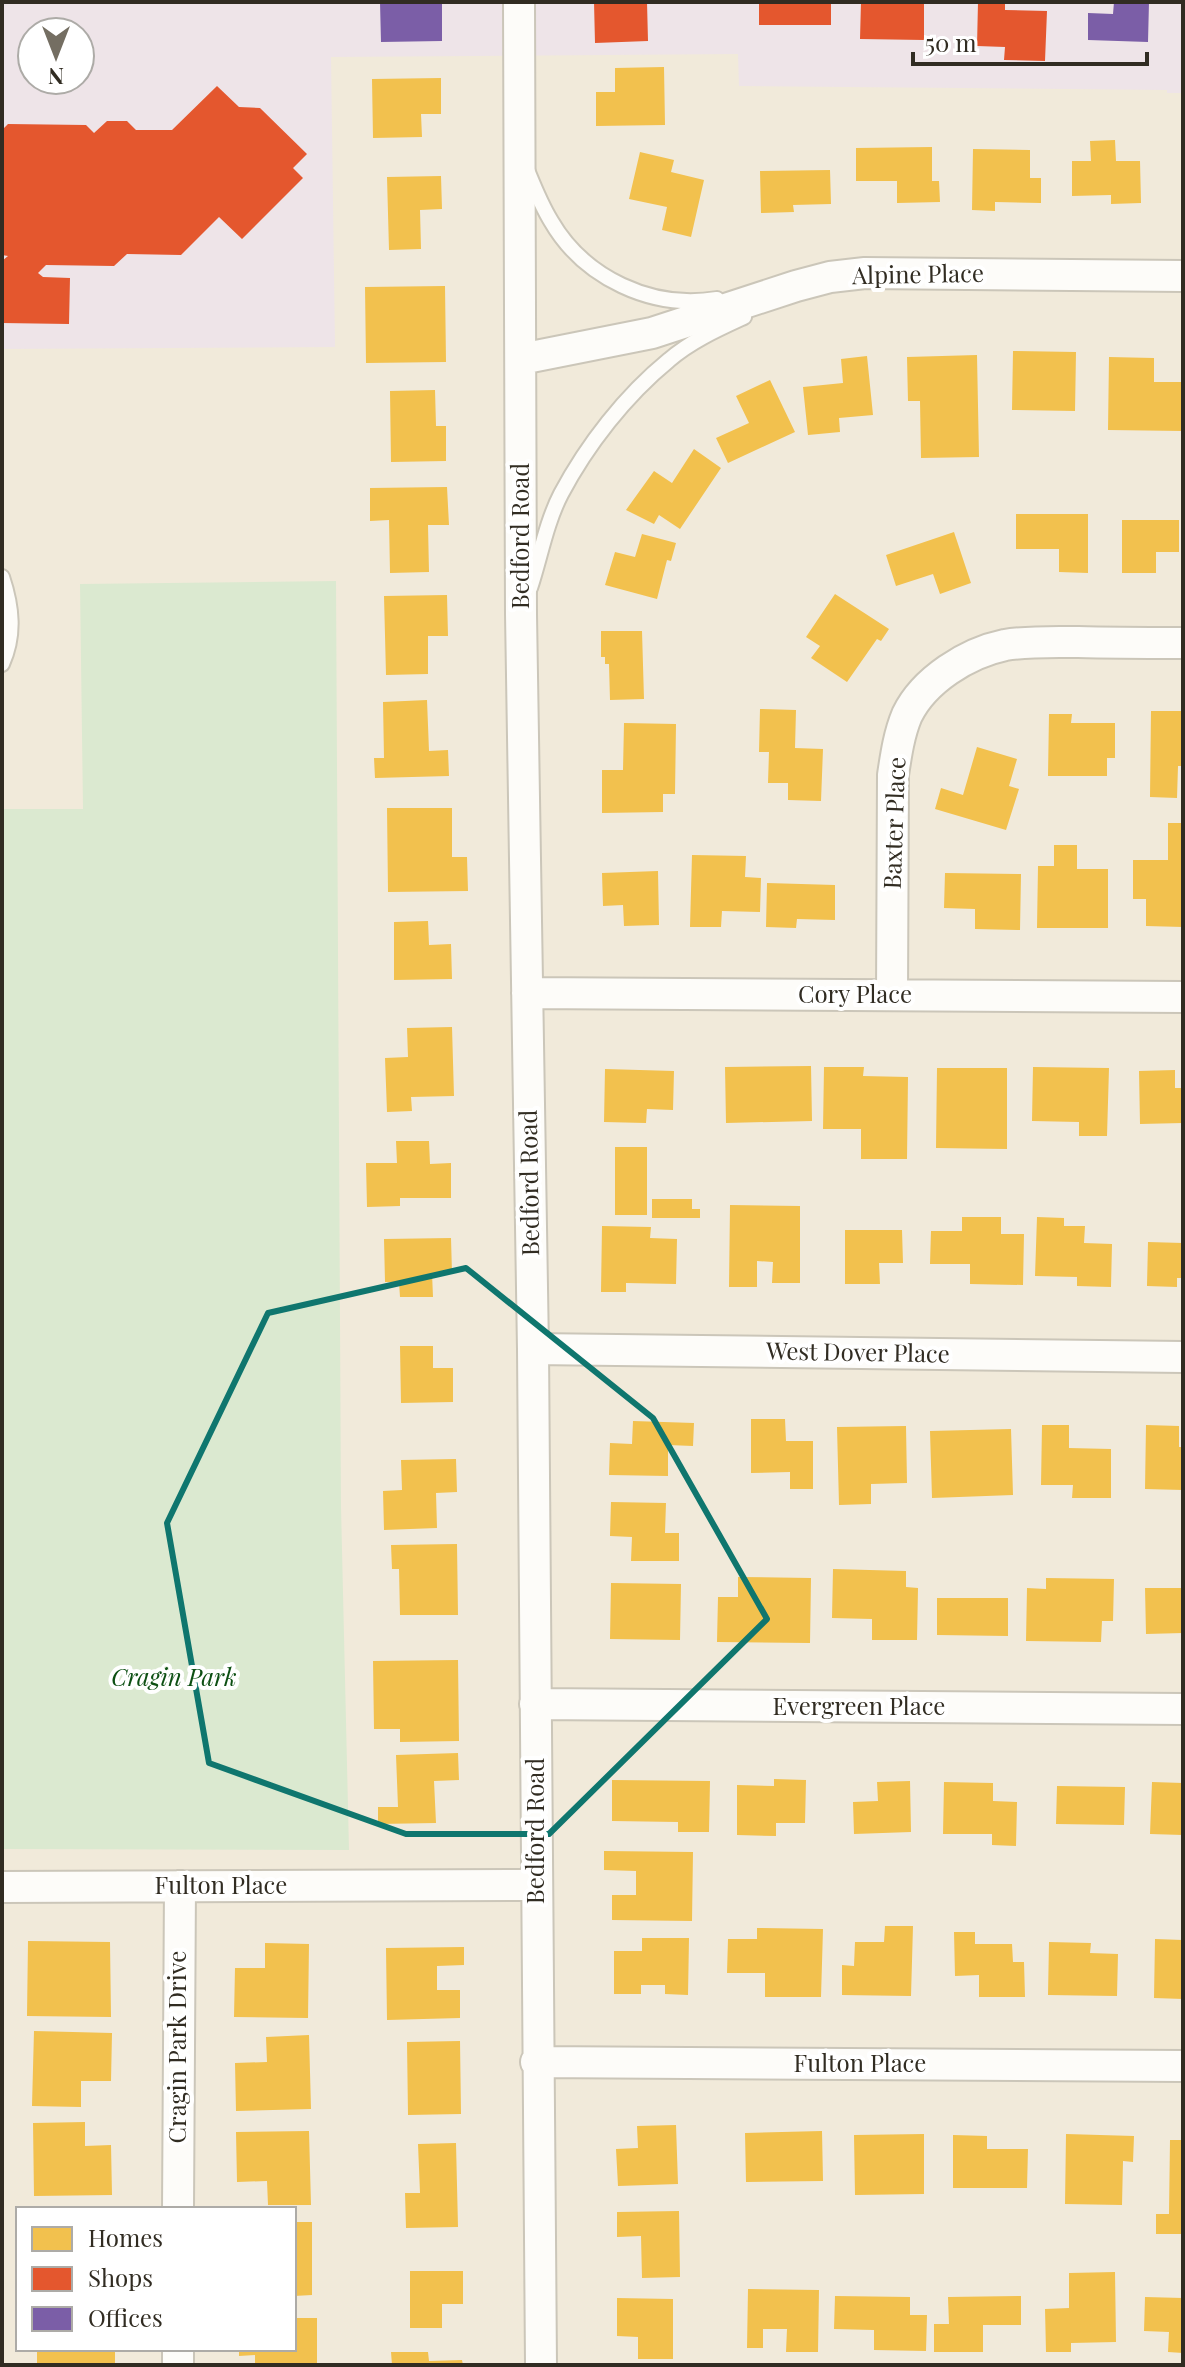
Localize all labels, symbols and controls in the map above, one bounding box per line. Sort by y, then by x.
north arrow [16,16,96,96]
scale bar [913,16,1147,66]
text: 50 m [925,26,977,58]
text: N [48,62,64,92]
street label: Alpine Place [851,256,984,290]
street label: Bedford Road [503,463,535,609]
street label: Baxter Place [875,756,911,890]
street label: Cory Place [798,977,912,1009]
street label: Bedford Road [511,1109,545,1257]
street label: West Dover Place [765,1333,950,1369]
park label: Cragin Park [111,1660,237,1692]
street label: Evergreen Place [773,1689,945,1721]
street label: Bedford Road [518,1758,550,1904]
street label: Fulton Place [155,1868,287,1900]
street label: Cragin Park Drive [160,1951,192,2143]
street label: Fulton Place [794,2046,926,2078]
legend [16,2207,296,2351]
text: Homes [88,2221,163,2253]
text: Shops [88,2261,153,2293]
text: Offices [88,2301,163,2333]

